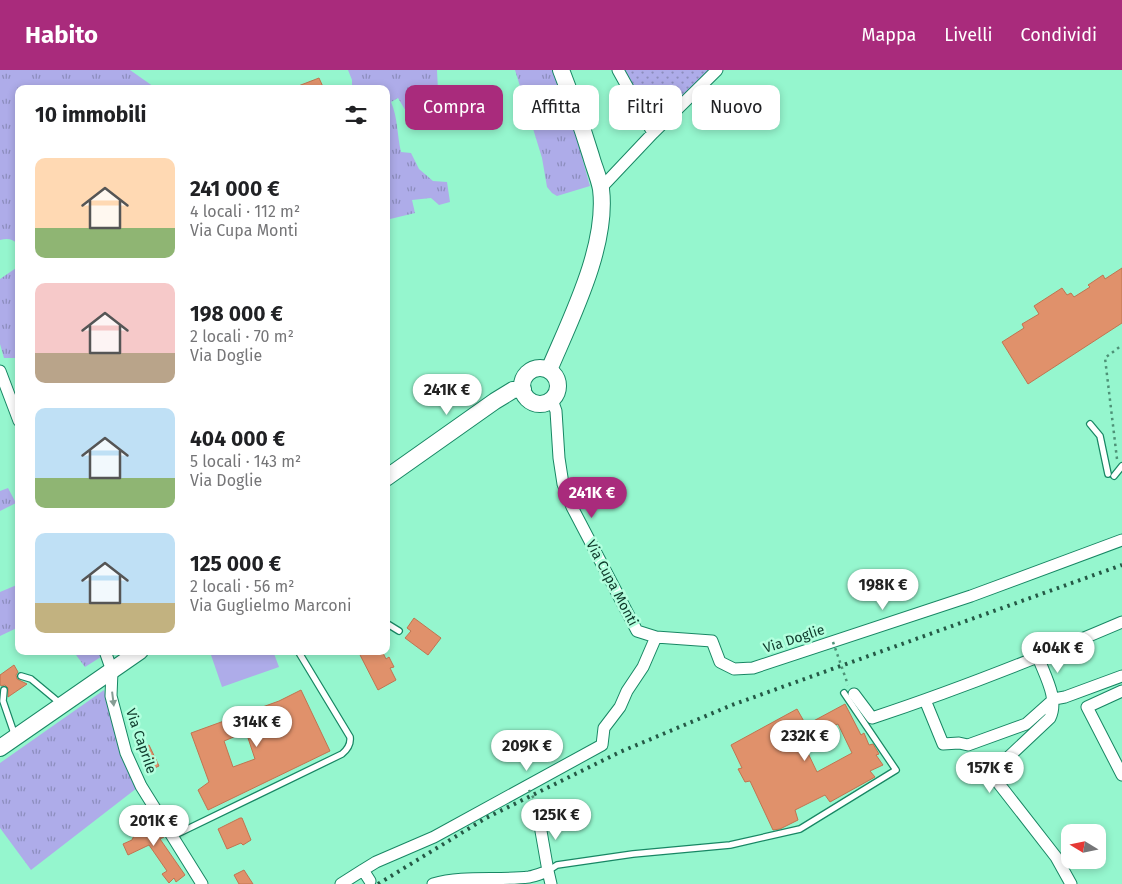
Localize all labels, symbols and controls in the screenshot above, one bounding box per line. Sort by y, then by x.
text: Habito [25,21,98,49]
text: Mappa [862,24,916,46]
text: Livelli [944,24,993,46]
text: Condividi [1021,24,1097,46]
chip: Compra [405,85,503,130]
chip: Affitta [513,85,599,130]
chip: Filtri [609,85,682,130]
chip: Nuovo [692,85,780,130]
icon: filters [342,101,370,129]
text: 10 immobili [35,102,146,128]
text: 241 000 € [190,176,280,202]
icon: home [75,178,135,238]
text: 4 locali · 112 m² [190,202,300,221]
text: Via Cupa Monti [190,221,298,240]
text: 198 000 € [190,301,283,327]
icon: home [75,303,135,363]
text: 2 locali · 70 m² [190,327,294,346]
text: Via Doglie [190,346,262,365]
pin: 241K € [406,374,488,416]
text: 241K € [424,380,470,399]
text: 404 000 € [190,426,285,452]
icon: home [75,428,135,488]
text: 5 locali · 143 m² [190,452,301,471]
text: Via Doglie [190,471,262,490]
pin: 241K € [551,476,633,519]
text: 241K € [569,483,615,502]
street label: Via Cupa Monti [582,537,642,629]
text: 125 000 € [190,551,281,577]
icon: home [75,553,135,613]
pin: 198K € [842,568,924,611]
text: 198K € [858,575,908,594]
text: 2 locali · 56 m² [190,577,294,596]
text: Via Guglielmo Marconi [190,596,351,615]
street label: Via Doglie [761,621,827,657]
pin: 404K € [1017,632,1099,674]
text: 404K € [1033,638,1083,657]
one-way arrow [109,691,117,707]
street label: Via Caprile [122,706,160,776]
pin: 314K € [216,706,298,748]
text: 314K € [233,712,281,731]
pin: 232K € [764,720,846,762]
text: 232K € [781,726,829,745]
pin: 209K € [486,730,568,772]
text: 209K € [502,736,552,755]
pin: 157K € [949,752,1031,794]
text: 157K € [967,758,1013,777]
pin: 125K € [515,798,597,841]
pin: 201K € [113,804,195,847]
text: 125K € [532,805,580,824]
text: 201K € [130,811,178,830]
north arrow [1061,824,1106,869]
map controls [1061,824,1106,869]

